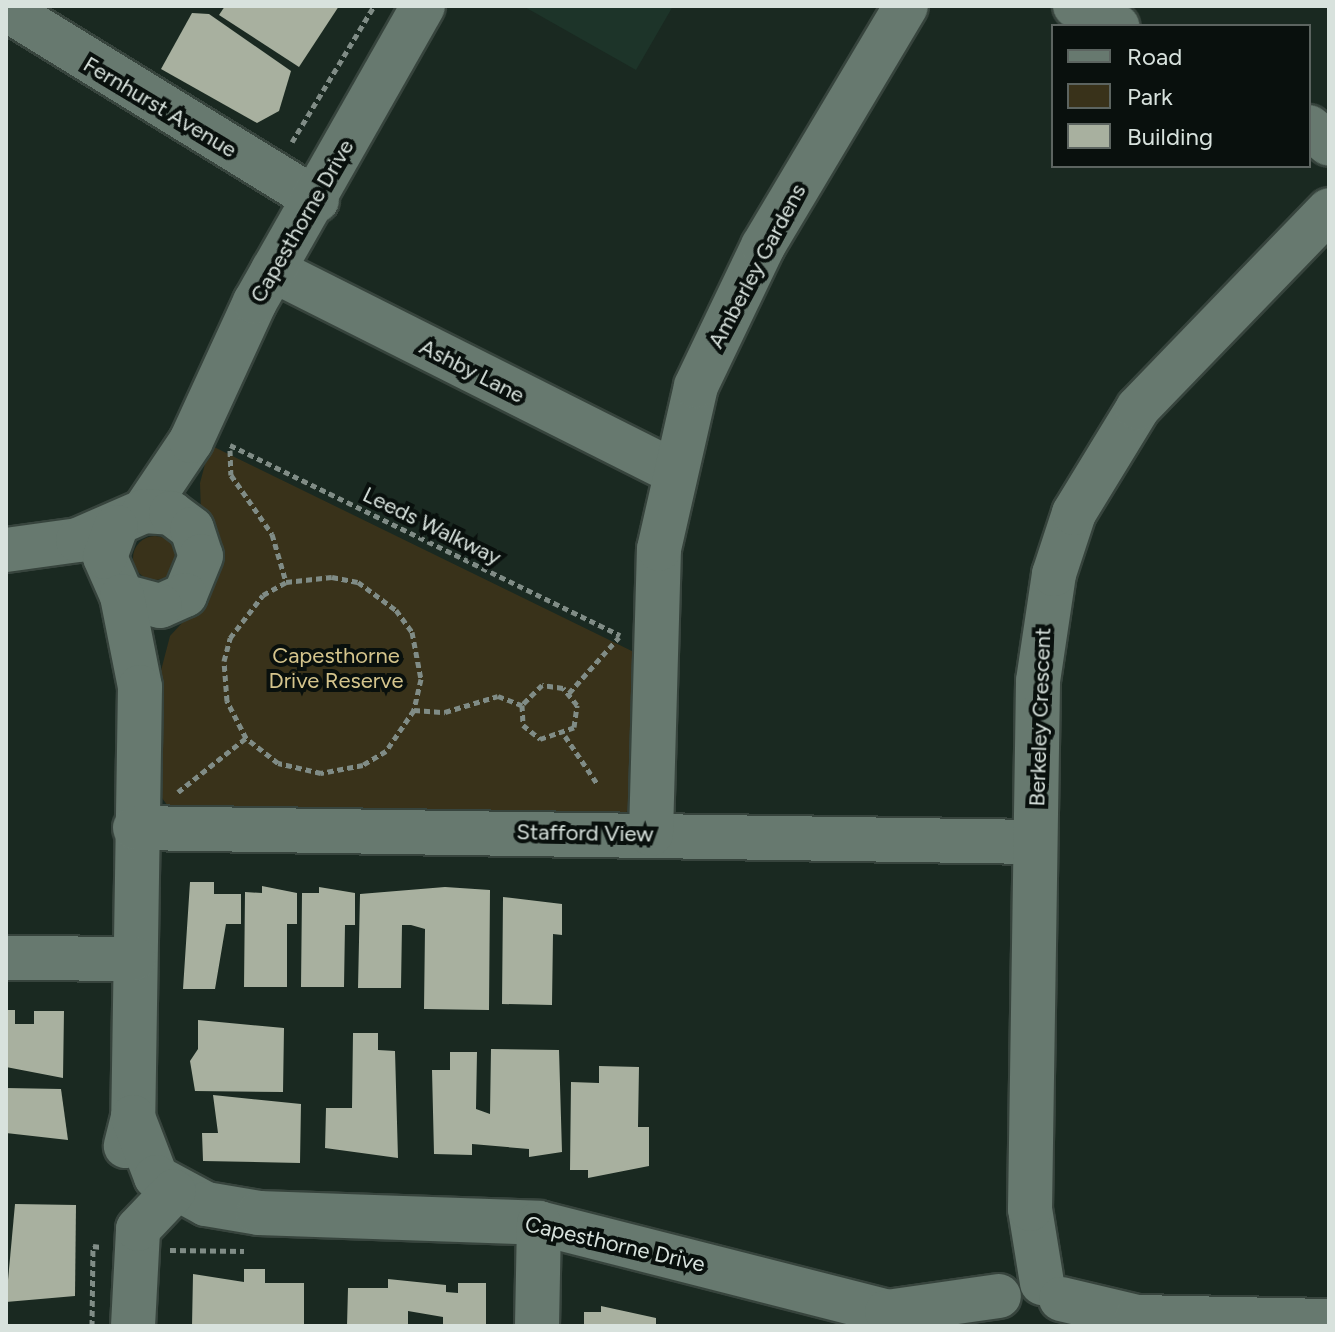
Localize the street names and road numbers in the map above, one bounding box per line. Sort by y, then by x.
street label: Fernhurst Avenue [79,51,241,163]
street label: Capesthorne Drive [245,135,359,307]
street label: Amberley Gardens [703,179,811,353]
street label: Ashby Lane [415,333,529,409]
street label: Leeds Walkway [359,481,505,571]
street label: Berkeley Crescent [1024,627,1056,807]
street label: Stafford View [516,819,654,847]
street label: Capesthorne Drive [523,1210,707,1278]

